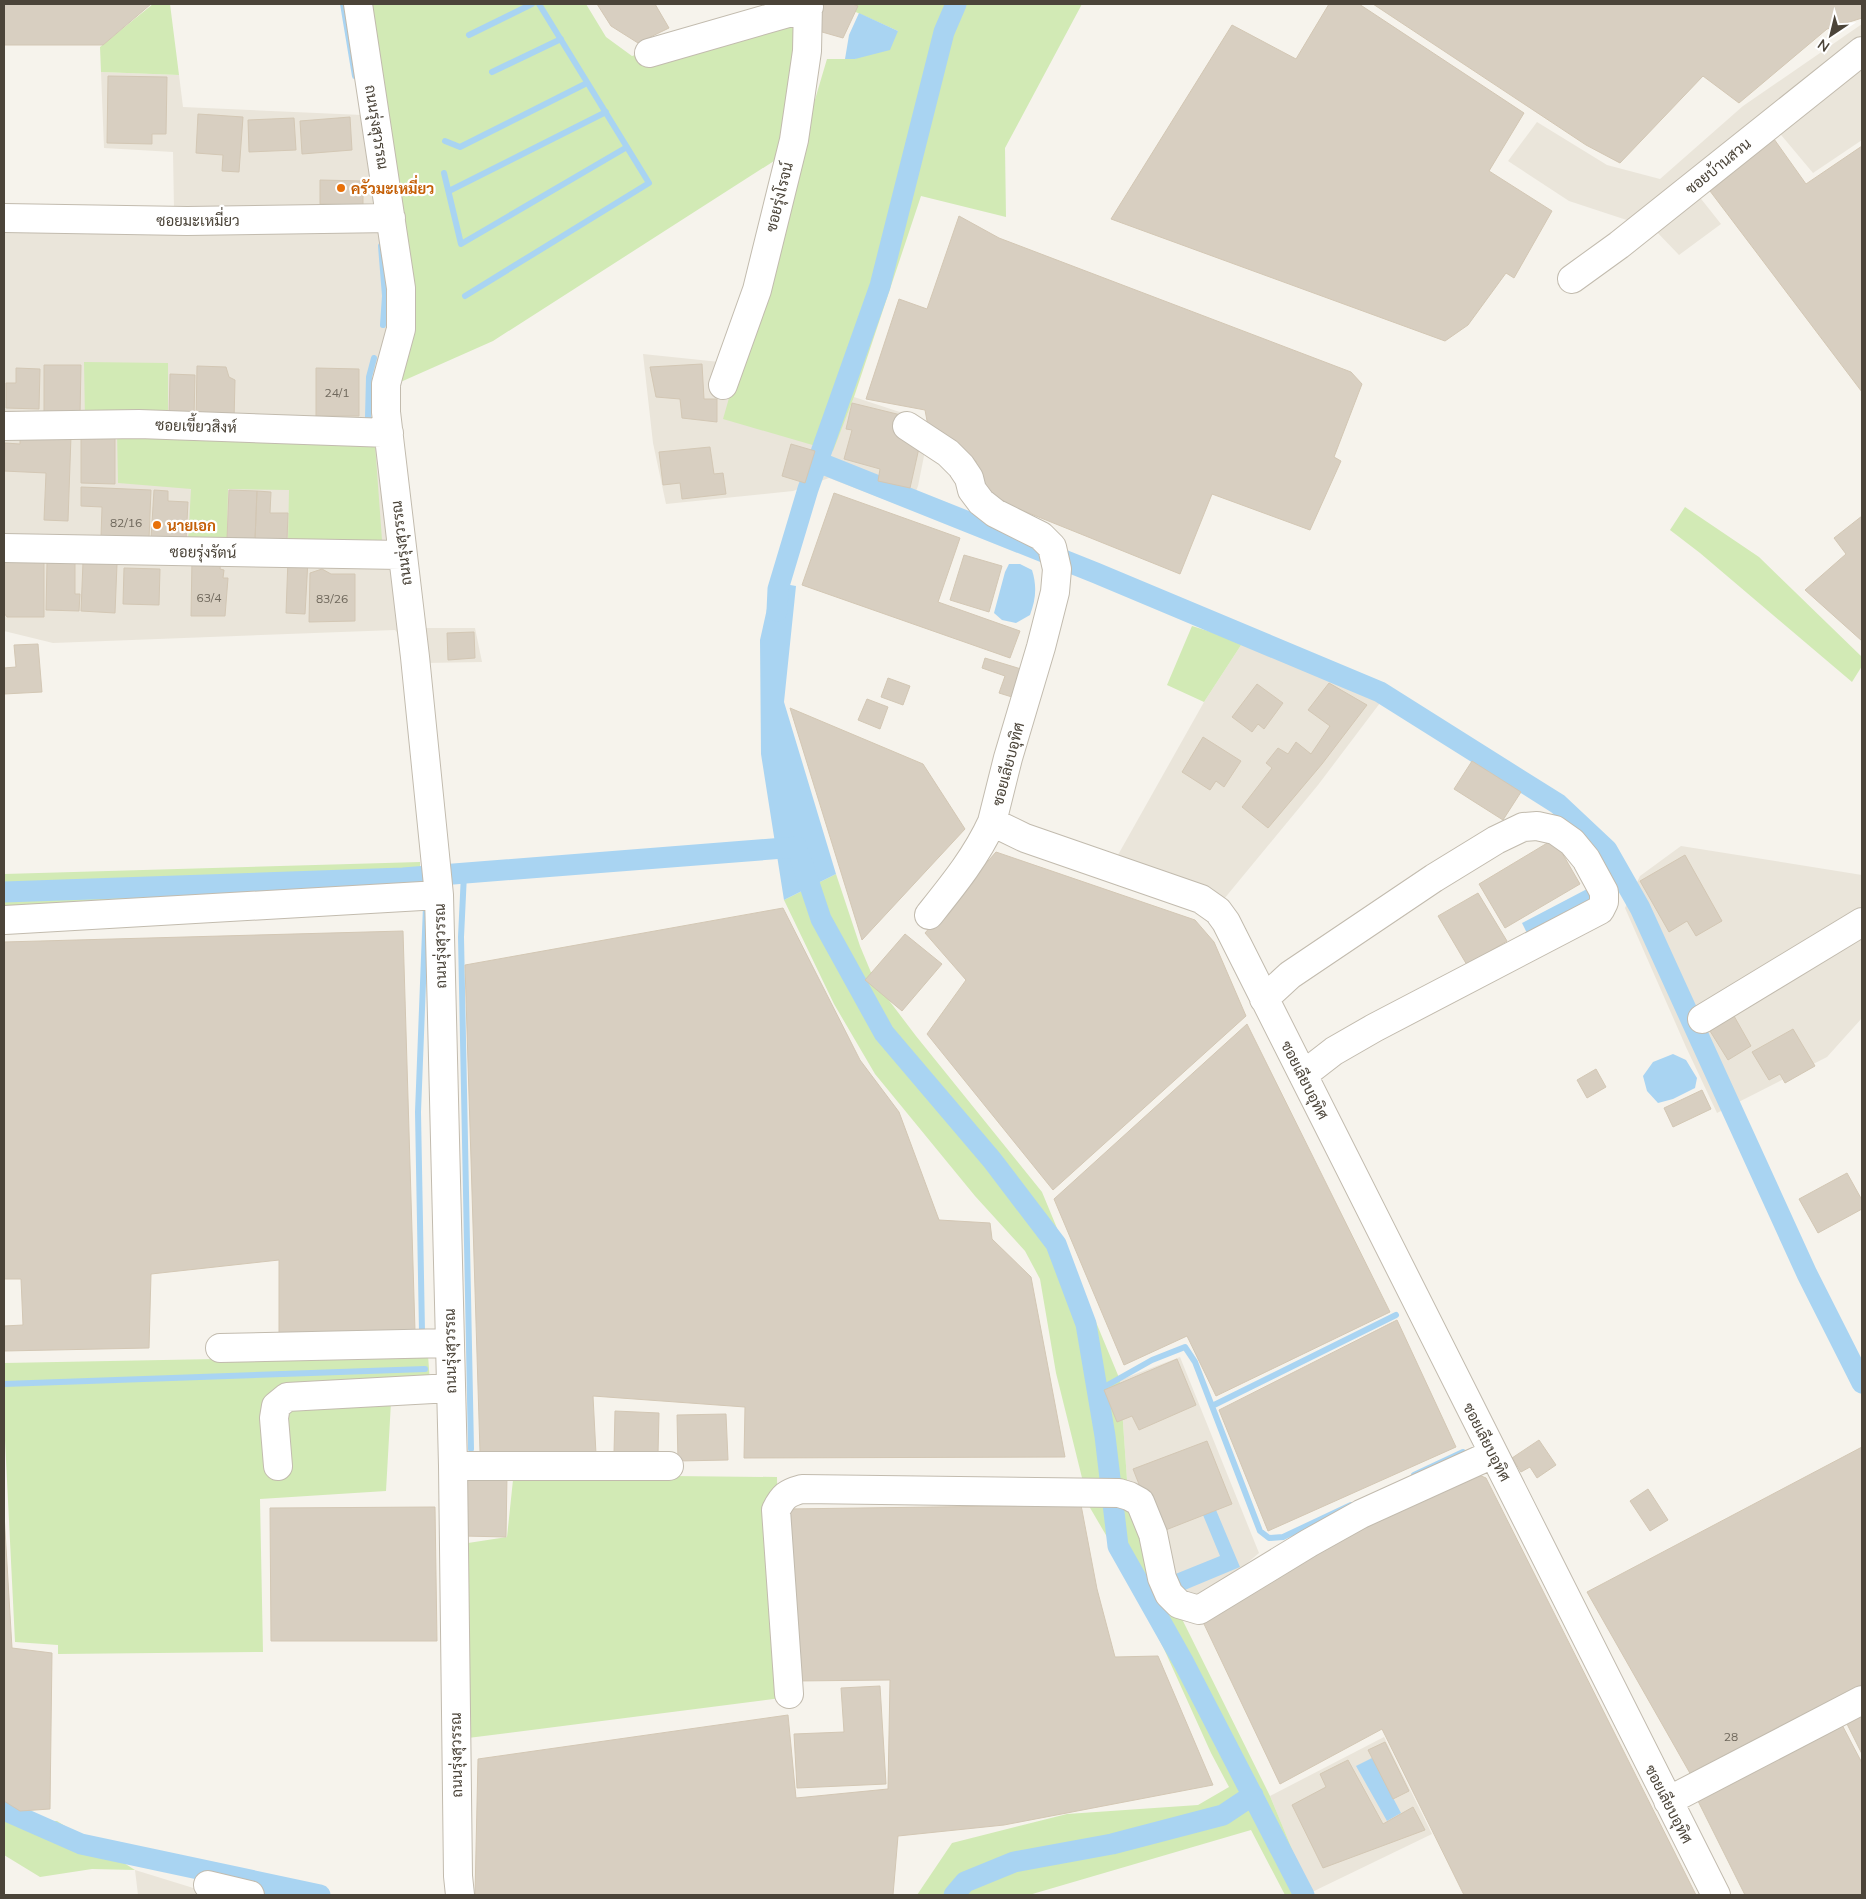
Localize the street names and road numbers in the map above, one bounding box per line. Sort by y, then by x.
street label: ถนนรุ่งสุวรรณ [359,83,393,171]
street label: ซอยบ้านสวน [1681,134,1755,198]
street label: ซอยรุ่งโรจน์ [761,160,799,234]
street label: ซอยมะเหมี่ยว [156,206,240,230]
street label: ซอยเขี้ยวสิงห์ [155,410,237,437]
street label: ถนนรุ่งสุวรรณ [386,499,418,586]
street label: ซอยรุ่งรัตน์ [169,542,236,564]
street label: ซอยเลียบอุทิศ [988,720,1030,808]
street label: ถนนรุ่งสุวรรณ [430,903,452,989]
street label: ซอยเลียบอุทิศ [1275,1037,1333,1123]
street label: ถนนรุ่งสุวรรณ [440,1308,462,1394]
street label: ซอยเลียบอุทิศ [1457,1399,1515,1485]
street label: ถนนรุ่งสุวรรณ [446,1712,468,1798]
street label: ซอยเลียบอุทิศ [1639,1761,1697,1847]

